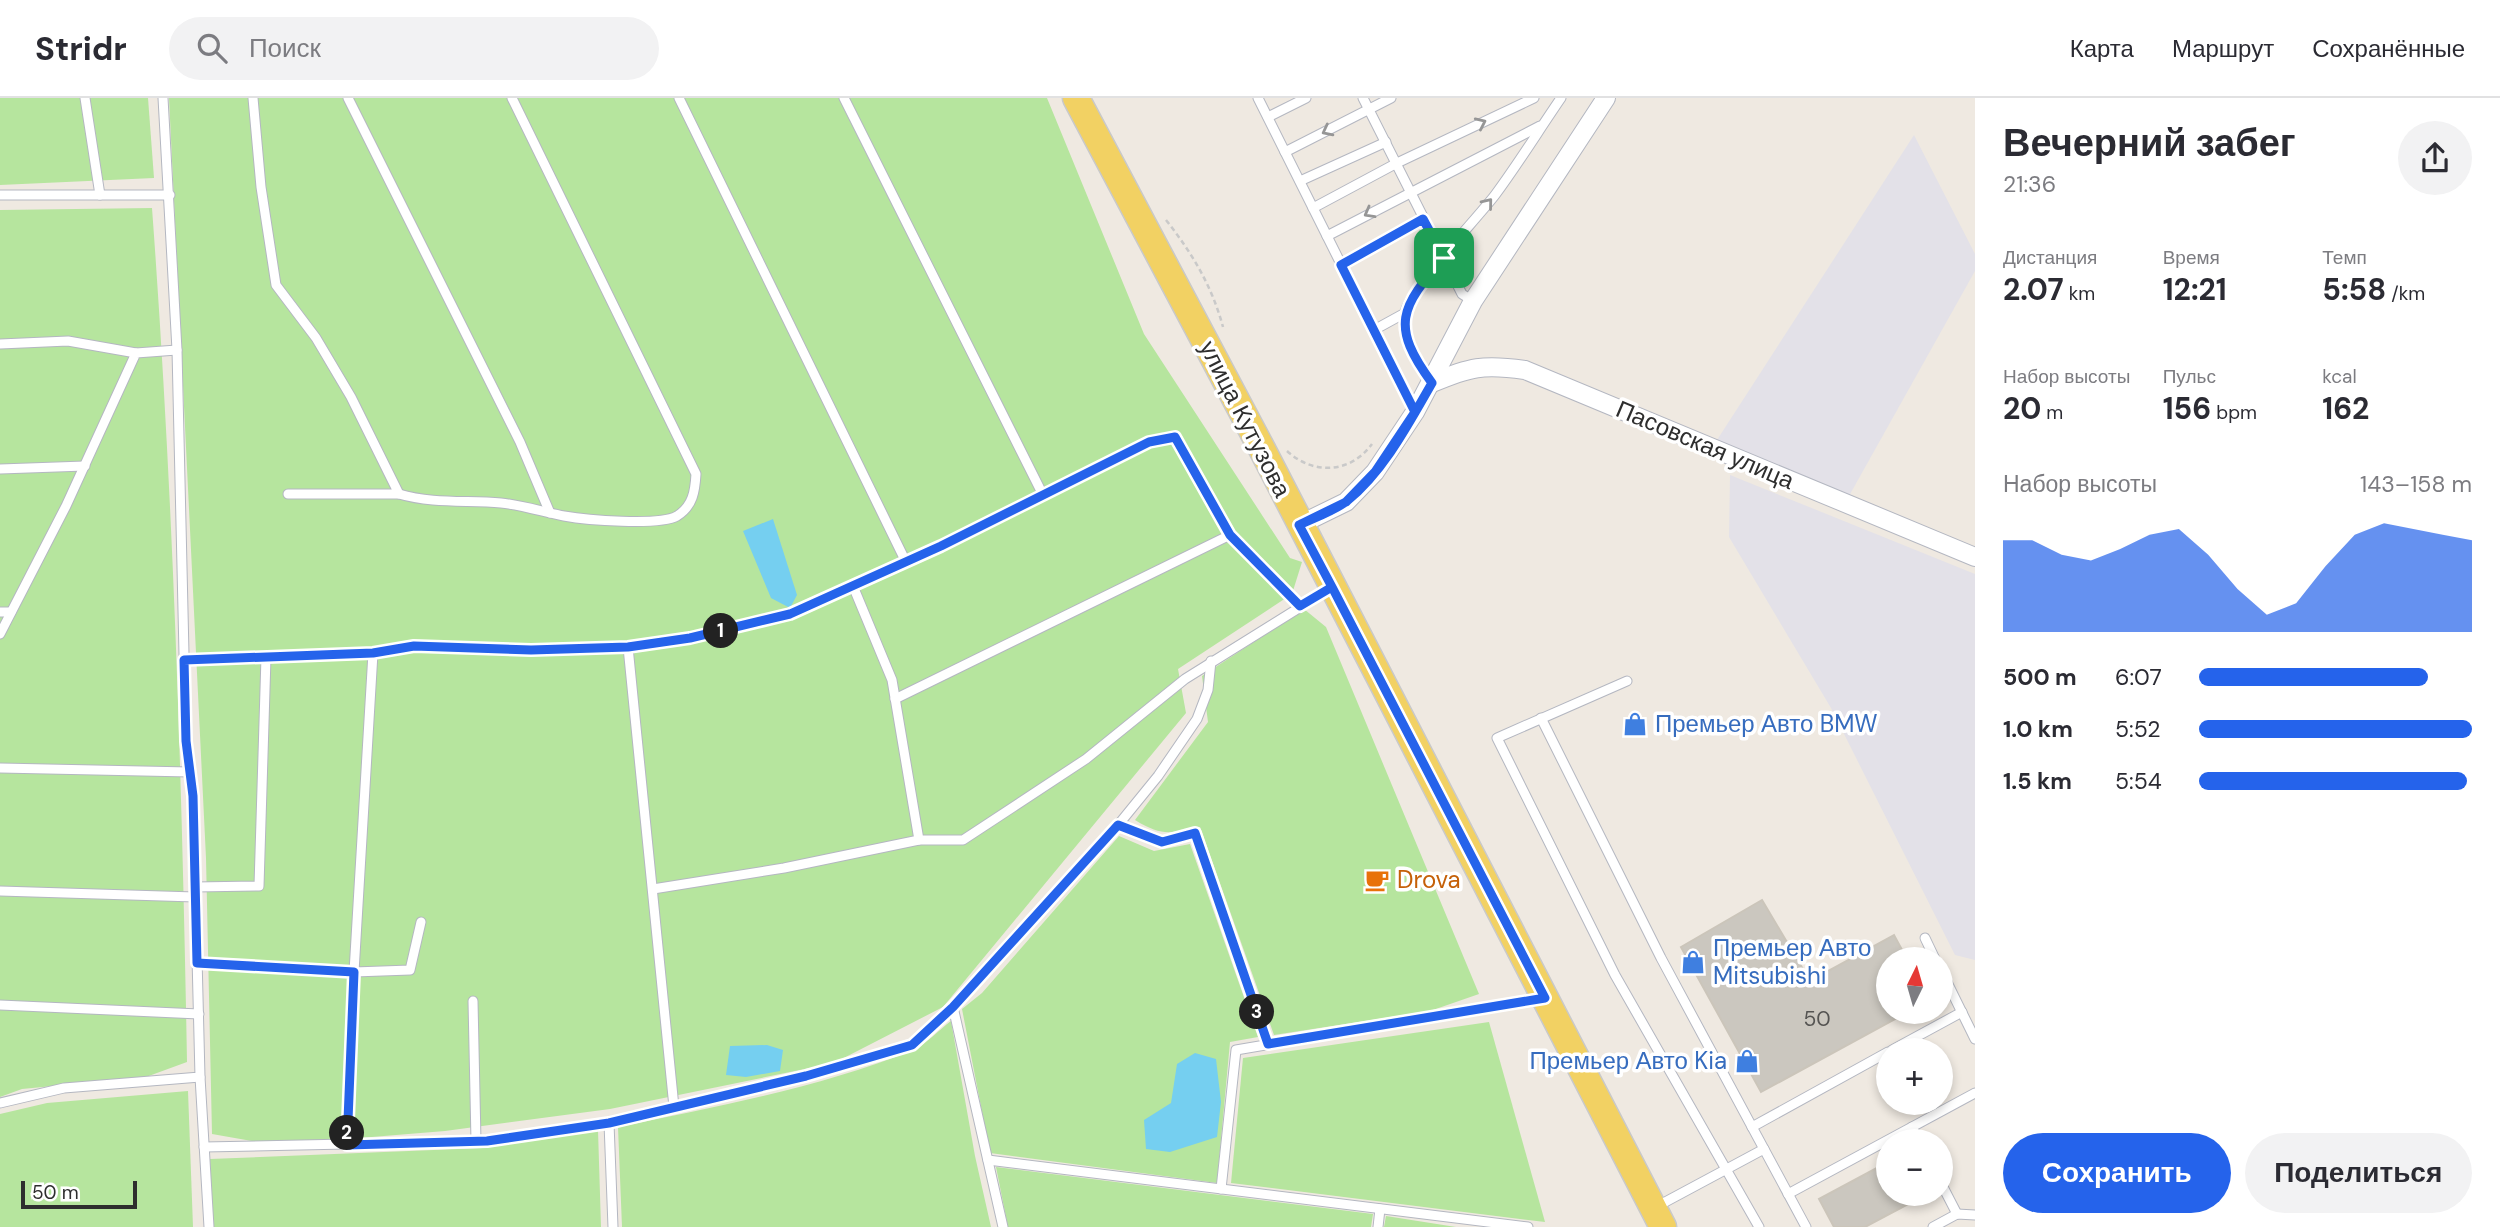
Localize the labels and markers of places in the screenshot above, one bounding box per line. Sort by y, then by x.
pin [1414,228,1474,288]
pin: 1 [704,614,738,648]
place label: Премьер Авто BMW [1655,708,1878,739]
shop icon: Премьер Авто BMW [1621,710,1649,738]
place label: Drova [1397,864,1461,895]
cafe icon: Drova [1363,866,1391,894]
place label: Премьер Авто Mitsubishi [1713,932,1871,991]
shop icon: Премьер Авто Mitsubishi [1679,948,1707,976]
pin: 3 [1240,995,1274,1030]
place label: Премьер Авто Kia [1529,1045,1727,1076]
shop icon: Премьер Авто Kia [1733,1047,1761,1075]
pin: 2 [330,1116,364,1150]

